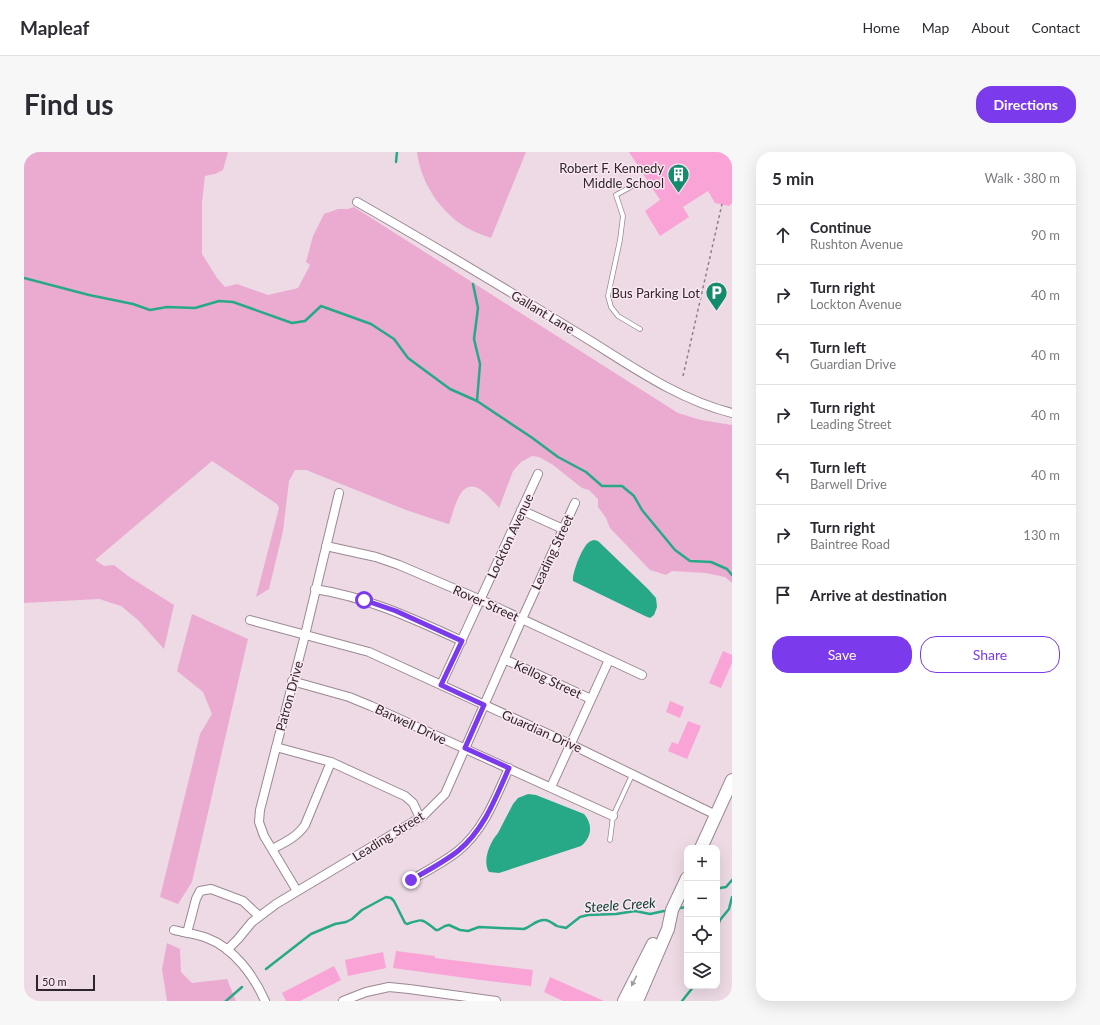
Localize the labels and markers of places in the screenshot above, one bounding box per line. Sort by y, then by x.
place label: Robert F. Kennedy Middle School [559,160,664,191]
building icon: Robert F. Kennedy Middle School [666,162,692,195]
parking icon: Bus Parking Lot [703,280,729,313]
place label: Bus Parking Lot [612,285,700,301]

